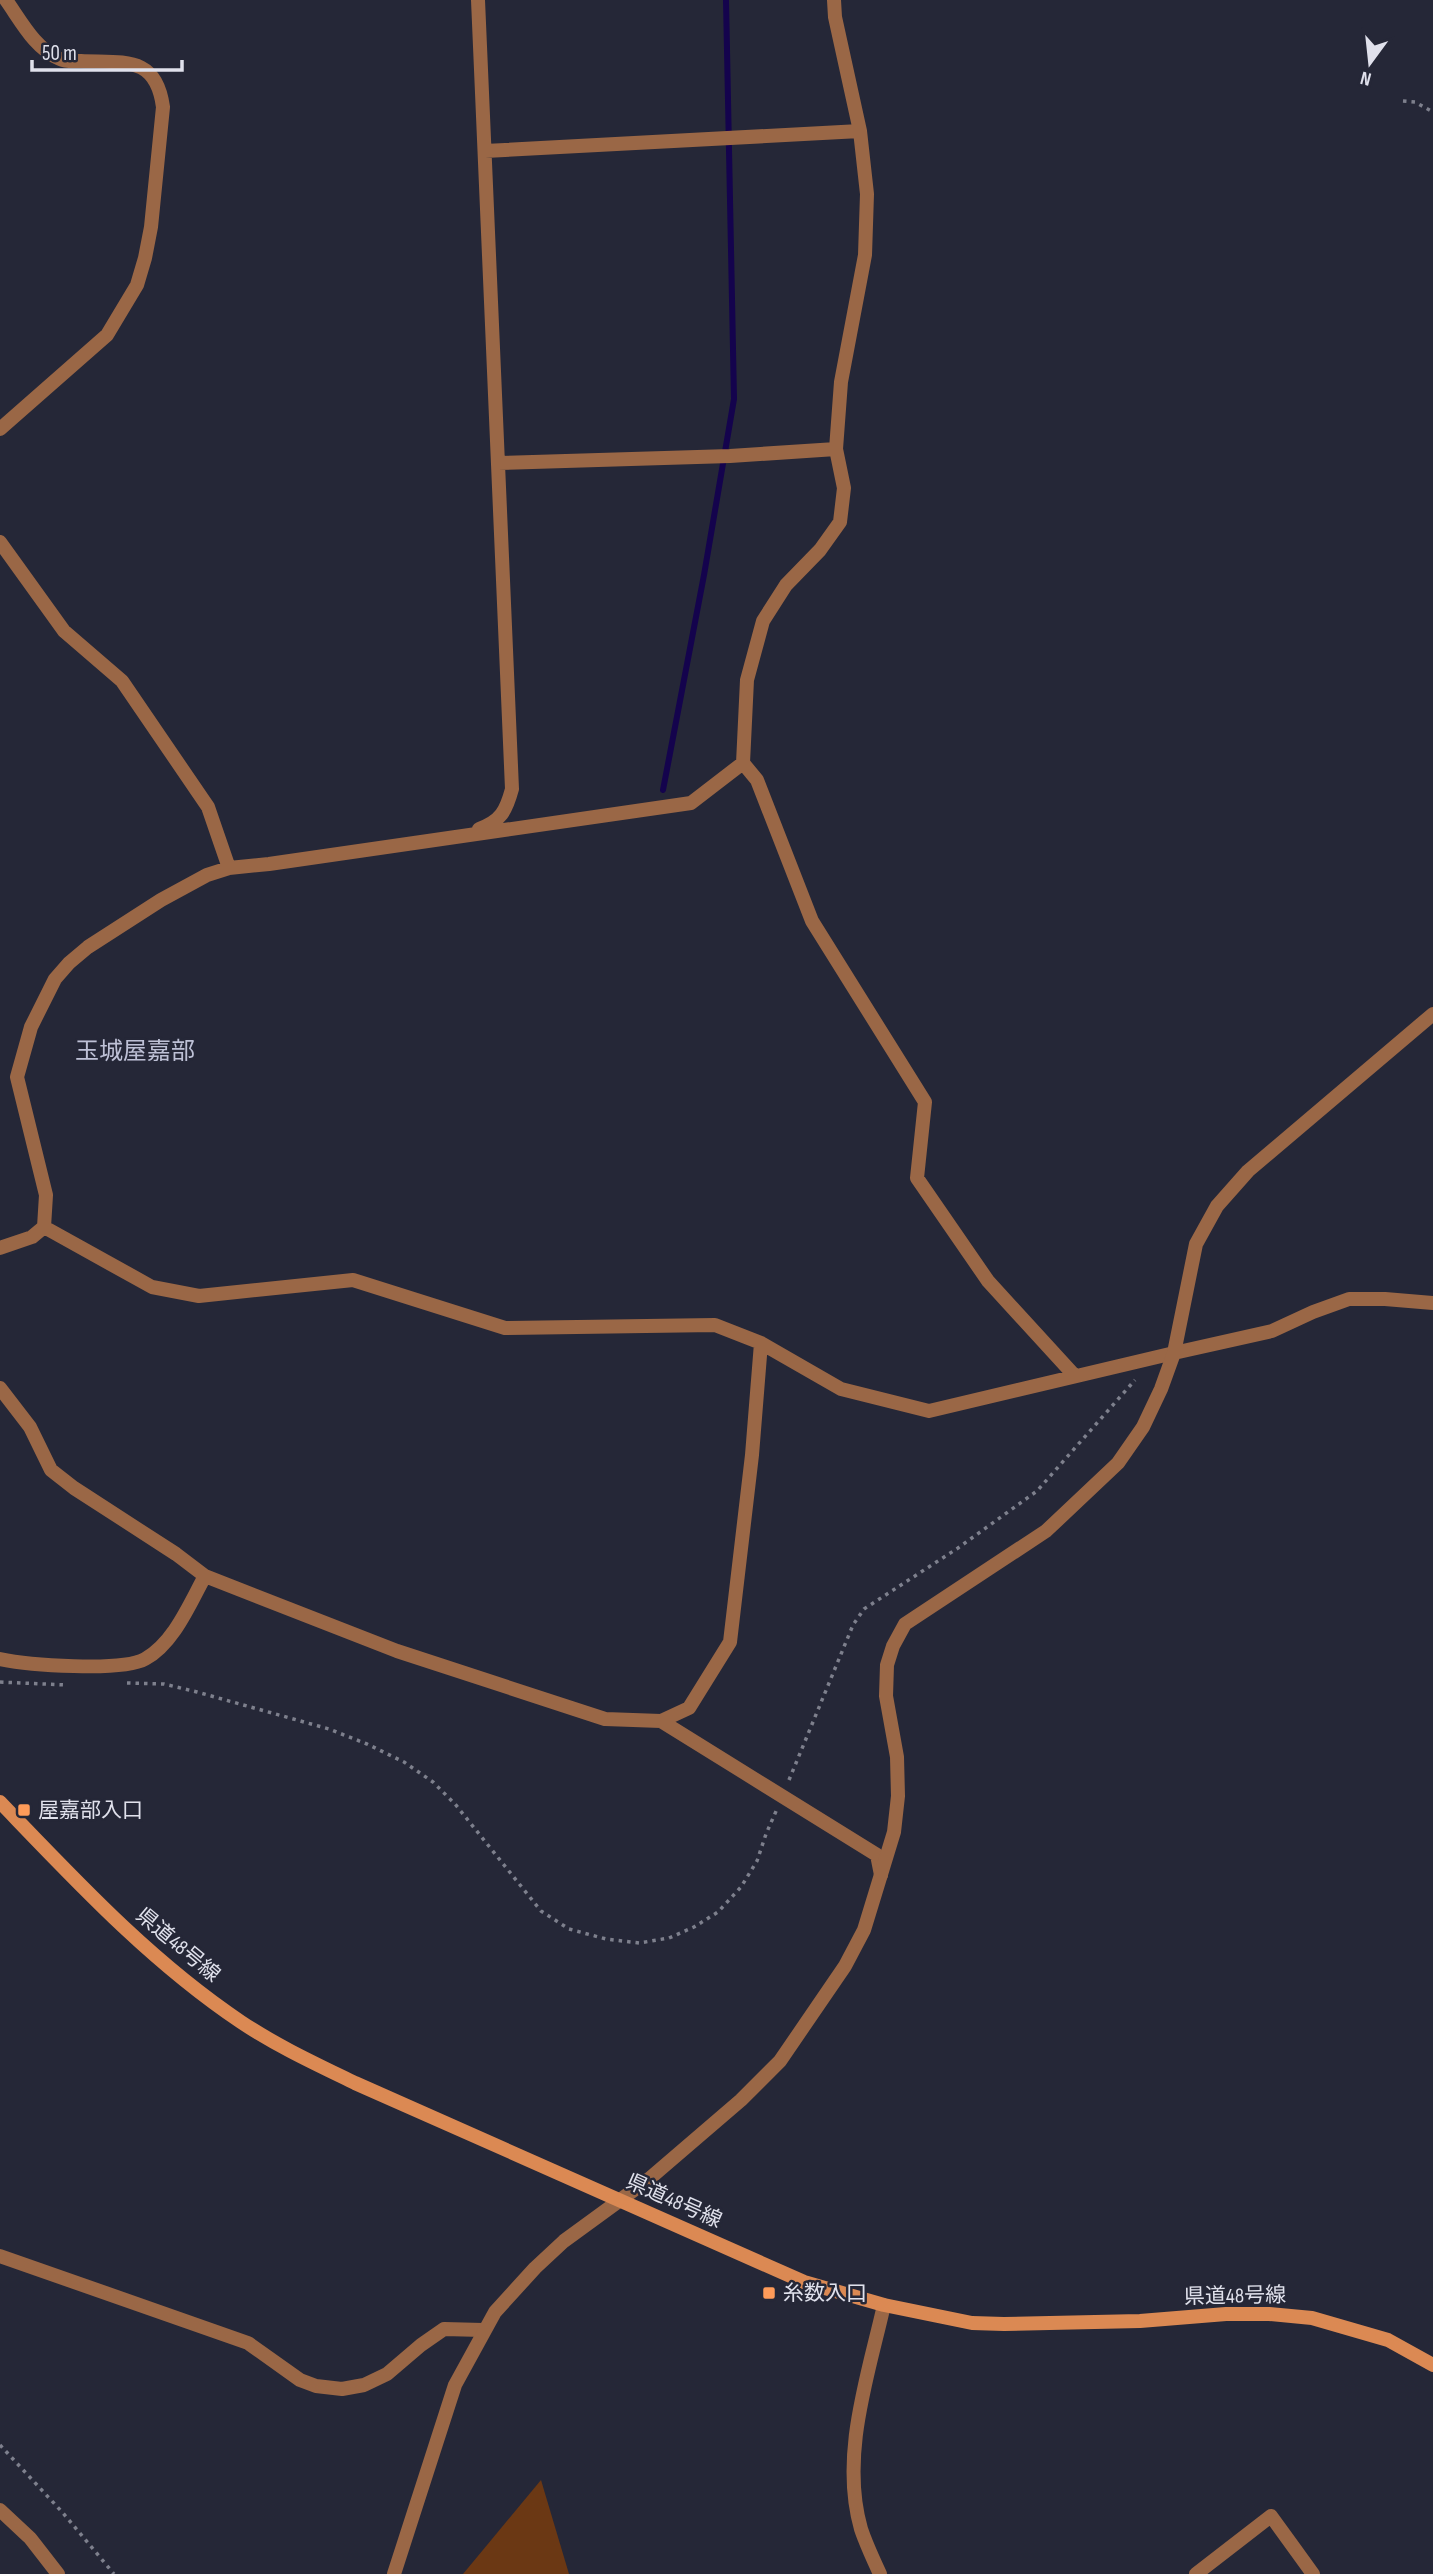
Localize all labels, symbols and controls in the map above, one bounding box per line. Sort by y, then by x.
scale bar [32,28,182,72]
north arrow [1335,28,1405,98]
text: 50 m [42,41,77,66]
text: N [1358,66,1374,90]
district label: 玉城屋嘉部 [75,1037,195,1066]
place label: 屋嘉部入口 [38,1798,143,1823]
marker: 屋嘉部入口 [16,1802,32,1818]
street label: 県道48号線 [131,1903,225,1987]
street label: 県道48号線 [622,2169,726,2233]
place label: 糸数入口 [783,2281,867,2306]
street label: 県道48号線 [1184,2283,1286,2309]
marker: 糸数入口 [761,2285,777,2301]

